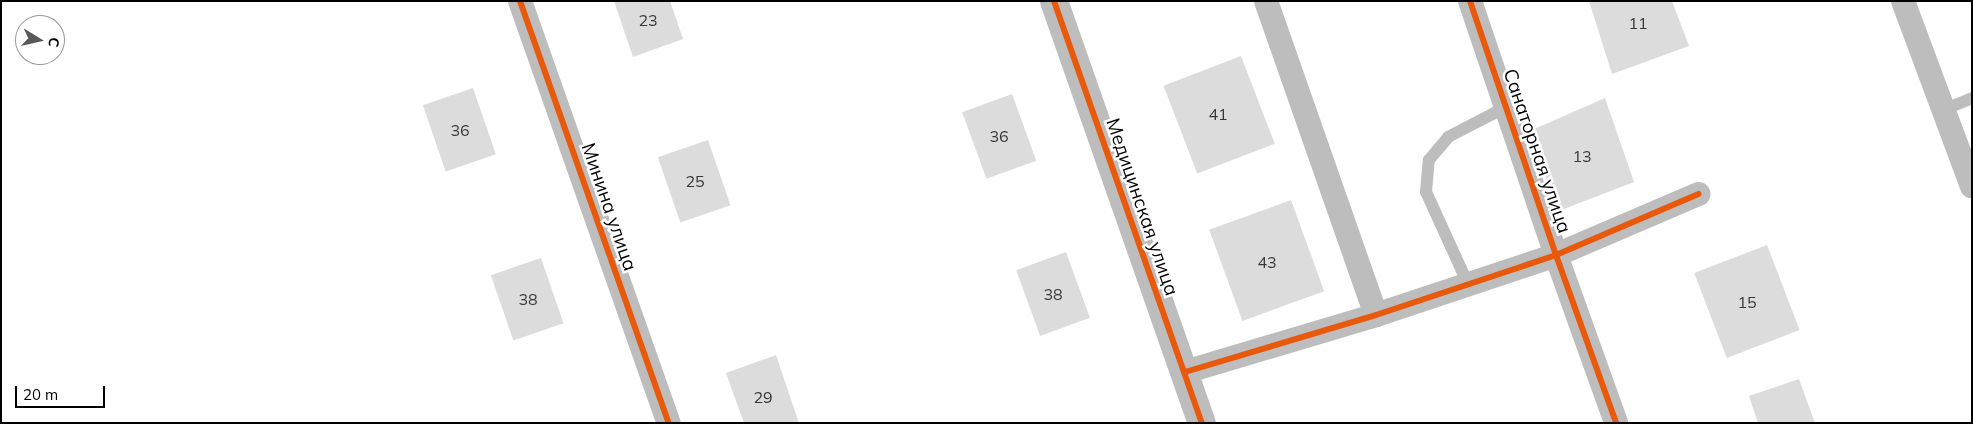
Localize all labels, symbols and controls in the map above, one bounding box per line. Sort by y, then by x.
house number: 23 [638,10,658,30]
house number: 11 [1628,13,1648,33]
north arrow [15,15,65,65]
text: С [44,36,63,48]
street label: Санаторная улица [1498,66,1576,236]
house number: 41 [1208,104,1228,124]
street label: Медицинская улица [1101,115,1183,299]
house number: 36 [450,120,470,140]
house number: 36 [989,126,1009,146]
street label: Минина улица [576,140,642,274]
house number: 13 [1572,146,1592,166]
house number: 25 [685,171,705,191]
house number: 43 [1257,252,1277,272]
house number: 38 [1043,284,1063,304]
house number: 38 [518,289,538,309]
house number: 15 [1737,292,1757,312]
scale bar [18,376,108,408]
text: 20 m [23,385,58,404]
house number: 29 [753,387,773,407]

